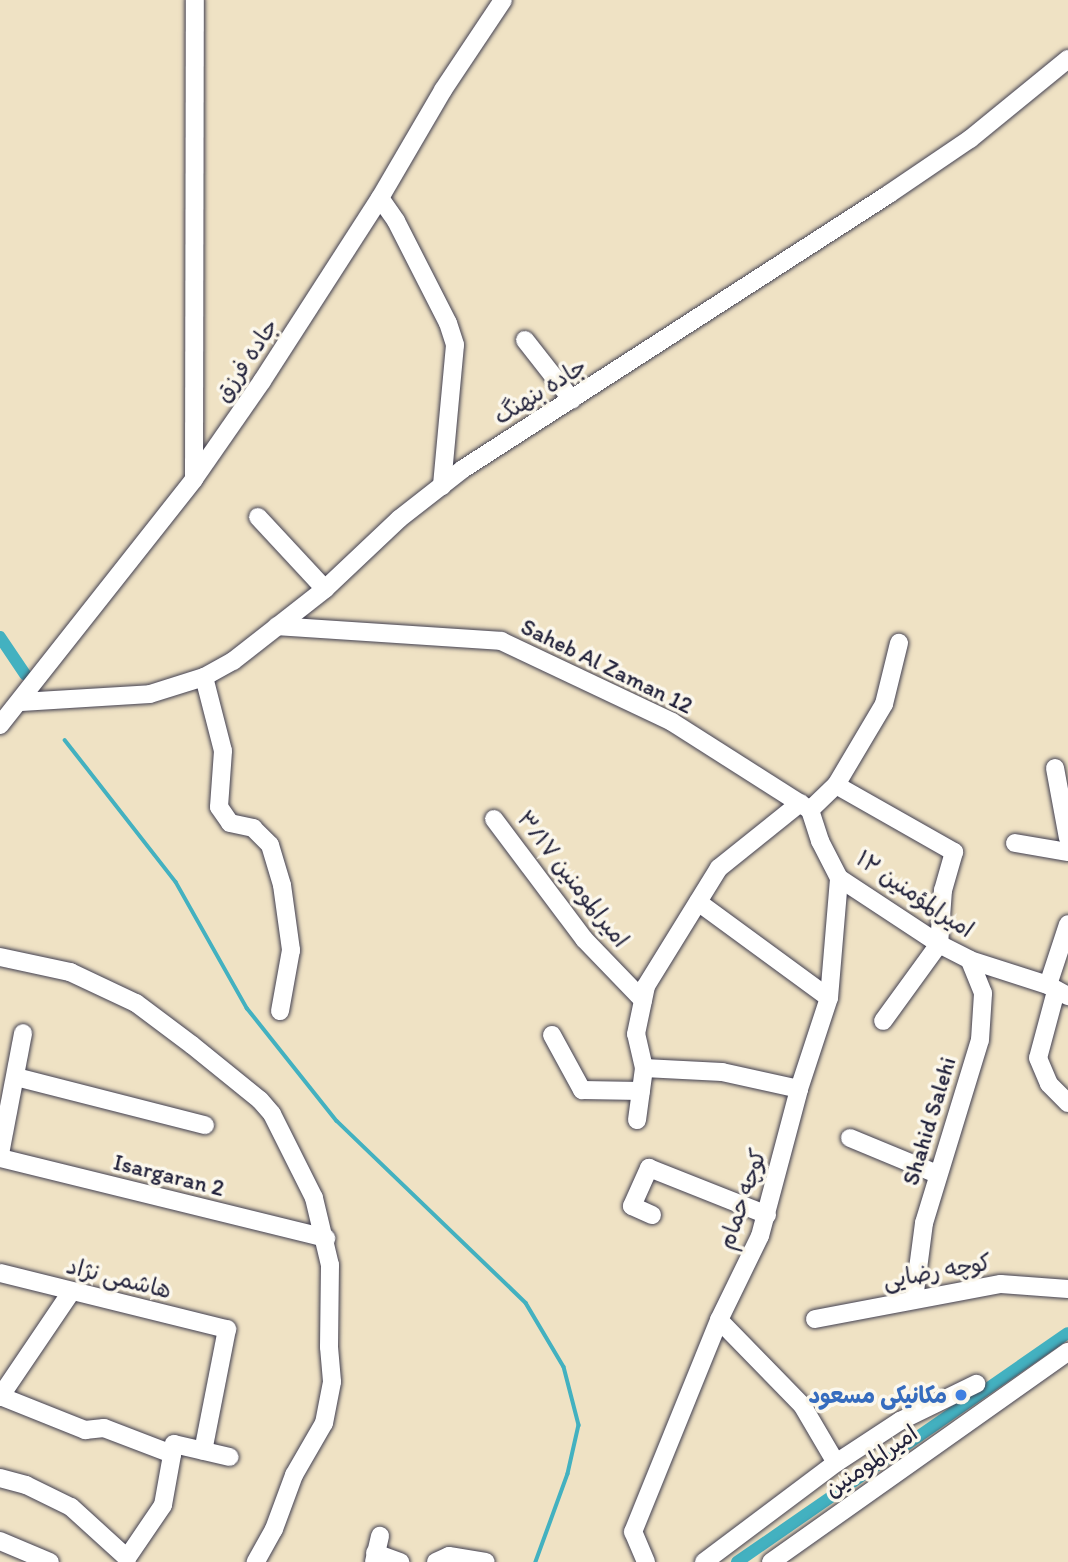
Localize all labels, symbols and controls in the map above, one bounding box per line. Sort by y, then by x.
street label: جاده فرزق [208,313,284,407]
street label: جاده بنهنگ [489,352,591,430]
street label: Saheb Al Zaman 12 [517,612,697,720]
street label: امیرالمومنین ۳/۱۷ [511,805,635,953]
street label: امیرالمؤمنین ۱۲ [851,845,979,943]
street label: Shahid Salehi [896,1054,962,1188]
street label: کوچه حمام [712,1145,772,1253]
street label: Isargaran 2 [111,1148,227,1202]
street label: کوچه رضایی [881,1248,993,1294]
street label: هاشمی نژاد [64,1252,174,1304]
place label: مکانیکی مسعود [808,1381,947,1409]
marker: مکانیکی مسعود [953,1387,969,1403]
street label: امیرالمومنین [819,1419,923,1503]

